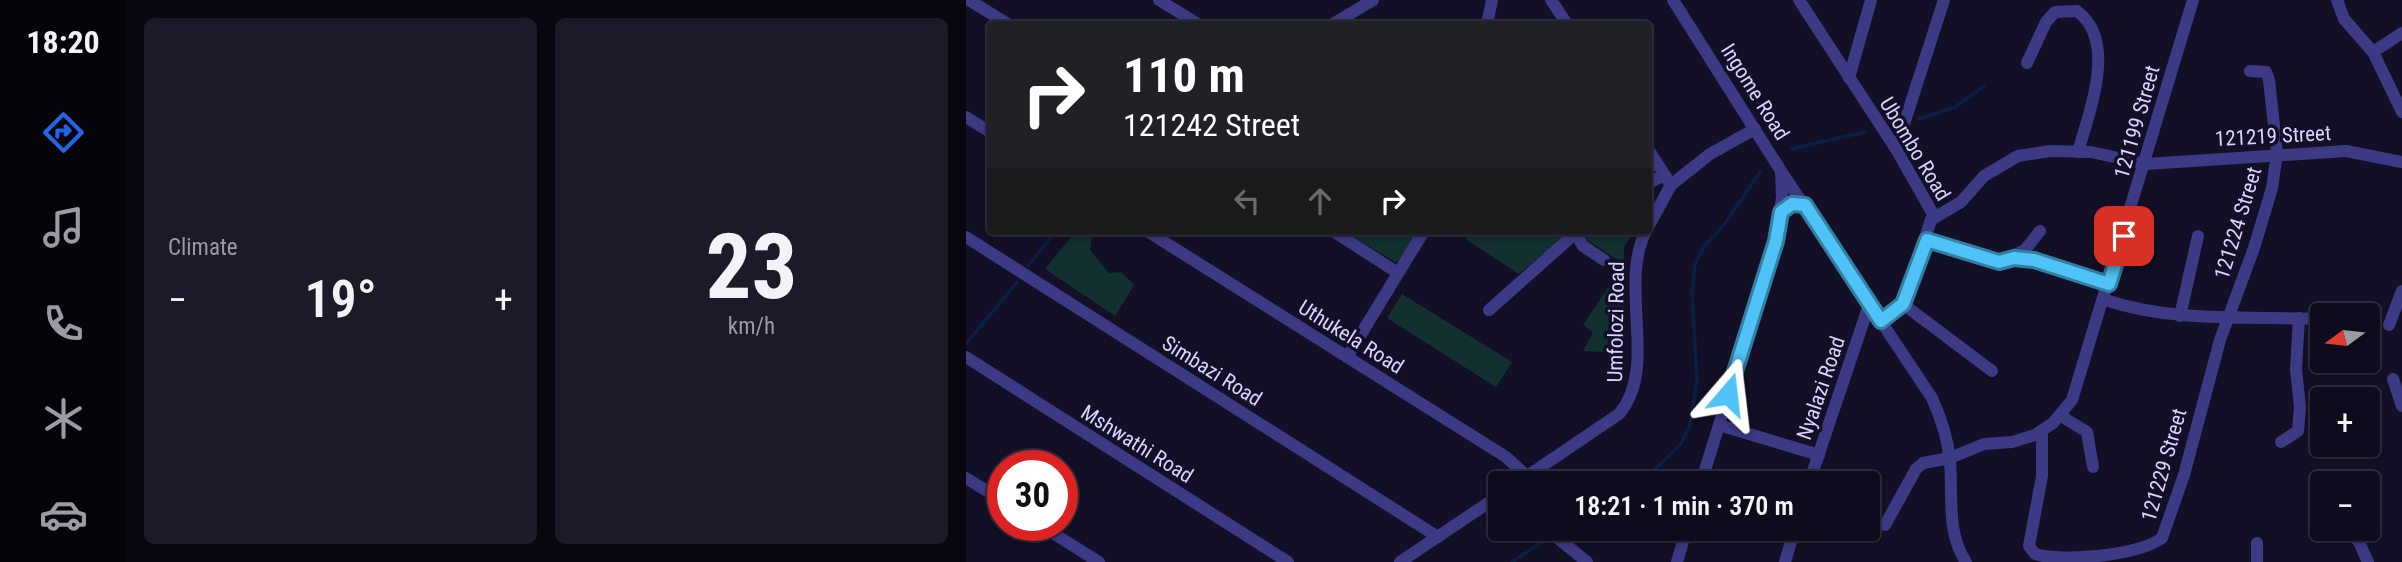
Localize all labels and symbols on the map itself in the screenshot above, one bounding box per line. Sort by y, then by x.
street label: Ingome Road [1716,39,1794,145]
street label: 121199 Street [2109,63,2165,181]
street label: Ubombo Road [1875,93,1955,205]
street label: 121219 Street [2214,121,2332,151]
street label: 121224 Street [2210,164,2266,282]
pin [2094,206,2154,266]
street label: Umfolozi Road [1603,261,1629,383]
street label: Uthukela Road [1294,295,1408,379]
north arrow [2310,303,2380,373]
street label: Simbazi Road [1158,331,1266,411]
street label: Nyalazi Road [1792,333,1850,443]
position arrow [1691,357,1765,431]
street label: Mshwathi Road [1077,400,1197,488]
street label: 121229 Street [2136,406,2192,524]
speed limit sign: 30 [987,450,1078,541]

